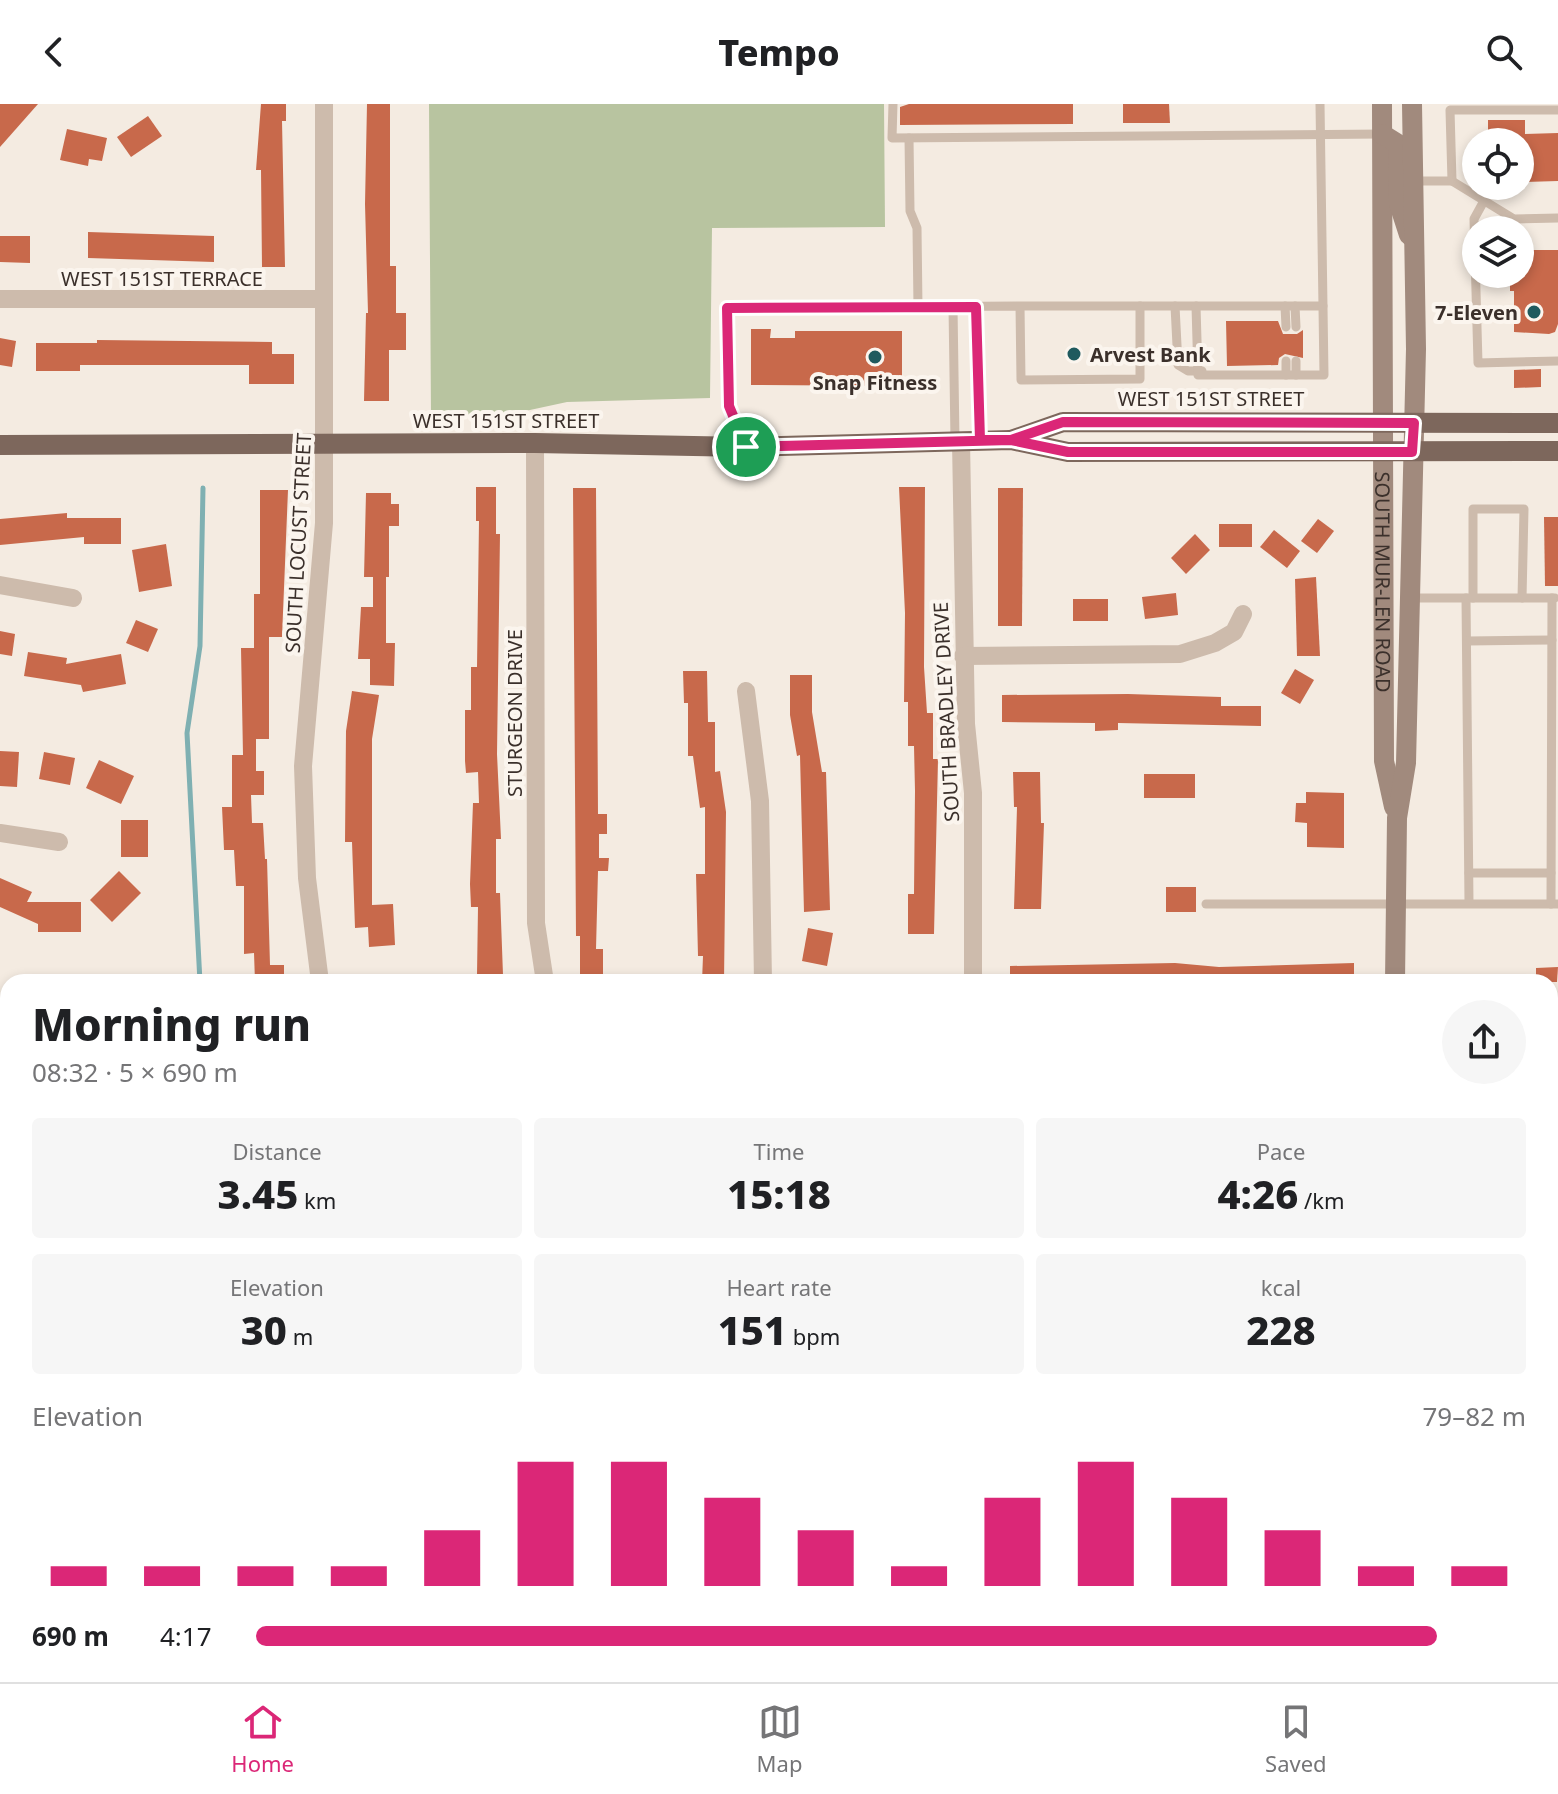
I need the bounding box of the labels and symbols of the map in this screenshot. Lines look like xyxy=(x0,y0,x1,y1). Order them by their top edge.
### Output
street label: WEST 151ST TERRACE xyxy=(61,265,263,292)
place label: 7-Eleven xyxy=(1435,299,1518,326)
marker: 7-Eleven xyxy=(1525,303,1543,321)
place label: Arvest Bank xyxy=(1090,341,1211,368)
marker: Arvest Bank xyxy=(1065,345,1083,363)
marker: Snap Fitness xyxy=(866,348,884,366)
place label: Snap Fitness xyxy=(813,369,937,396)
street label: WEST 151ST STREET xyxy=(1118,385,1304,412)
street label: WEST 151ST STREET xyxy=(413,407,599,434)
pin xyxy=(712,413,780,481)
street label: SOUTH LOCUST STREET xyxy=(279,432,317,654)
street label: SOUTH MUR-LEN ROAD xyxy=(1370,471,1397,693)
street label: SOUTH BRADLEY DRIVE xyxy=(927,601,965,823)
street label: STURGEON DRIVE xyxy=(501,629,528,797)

